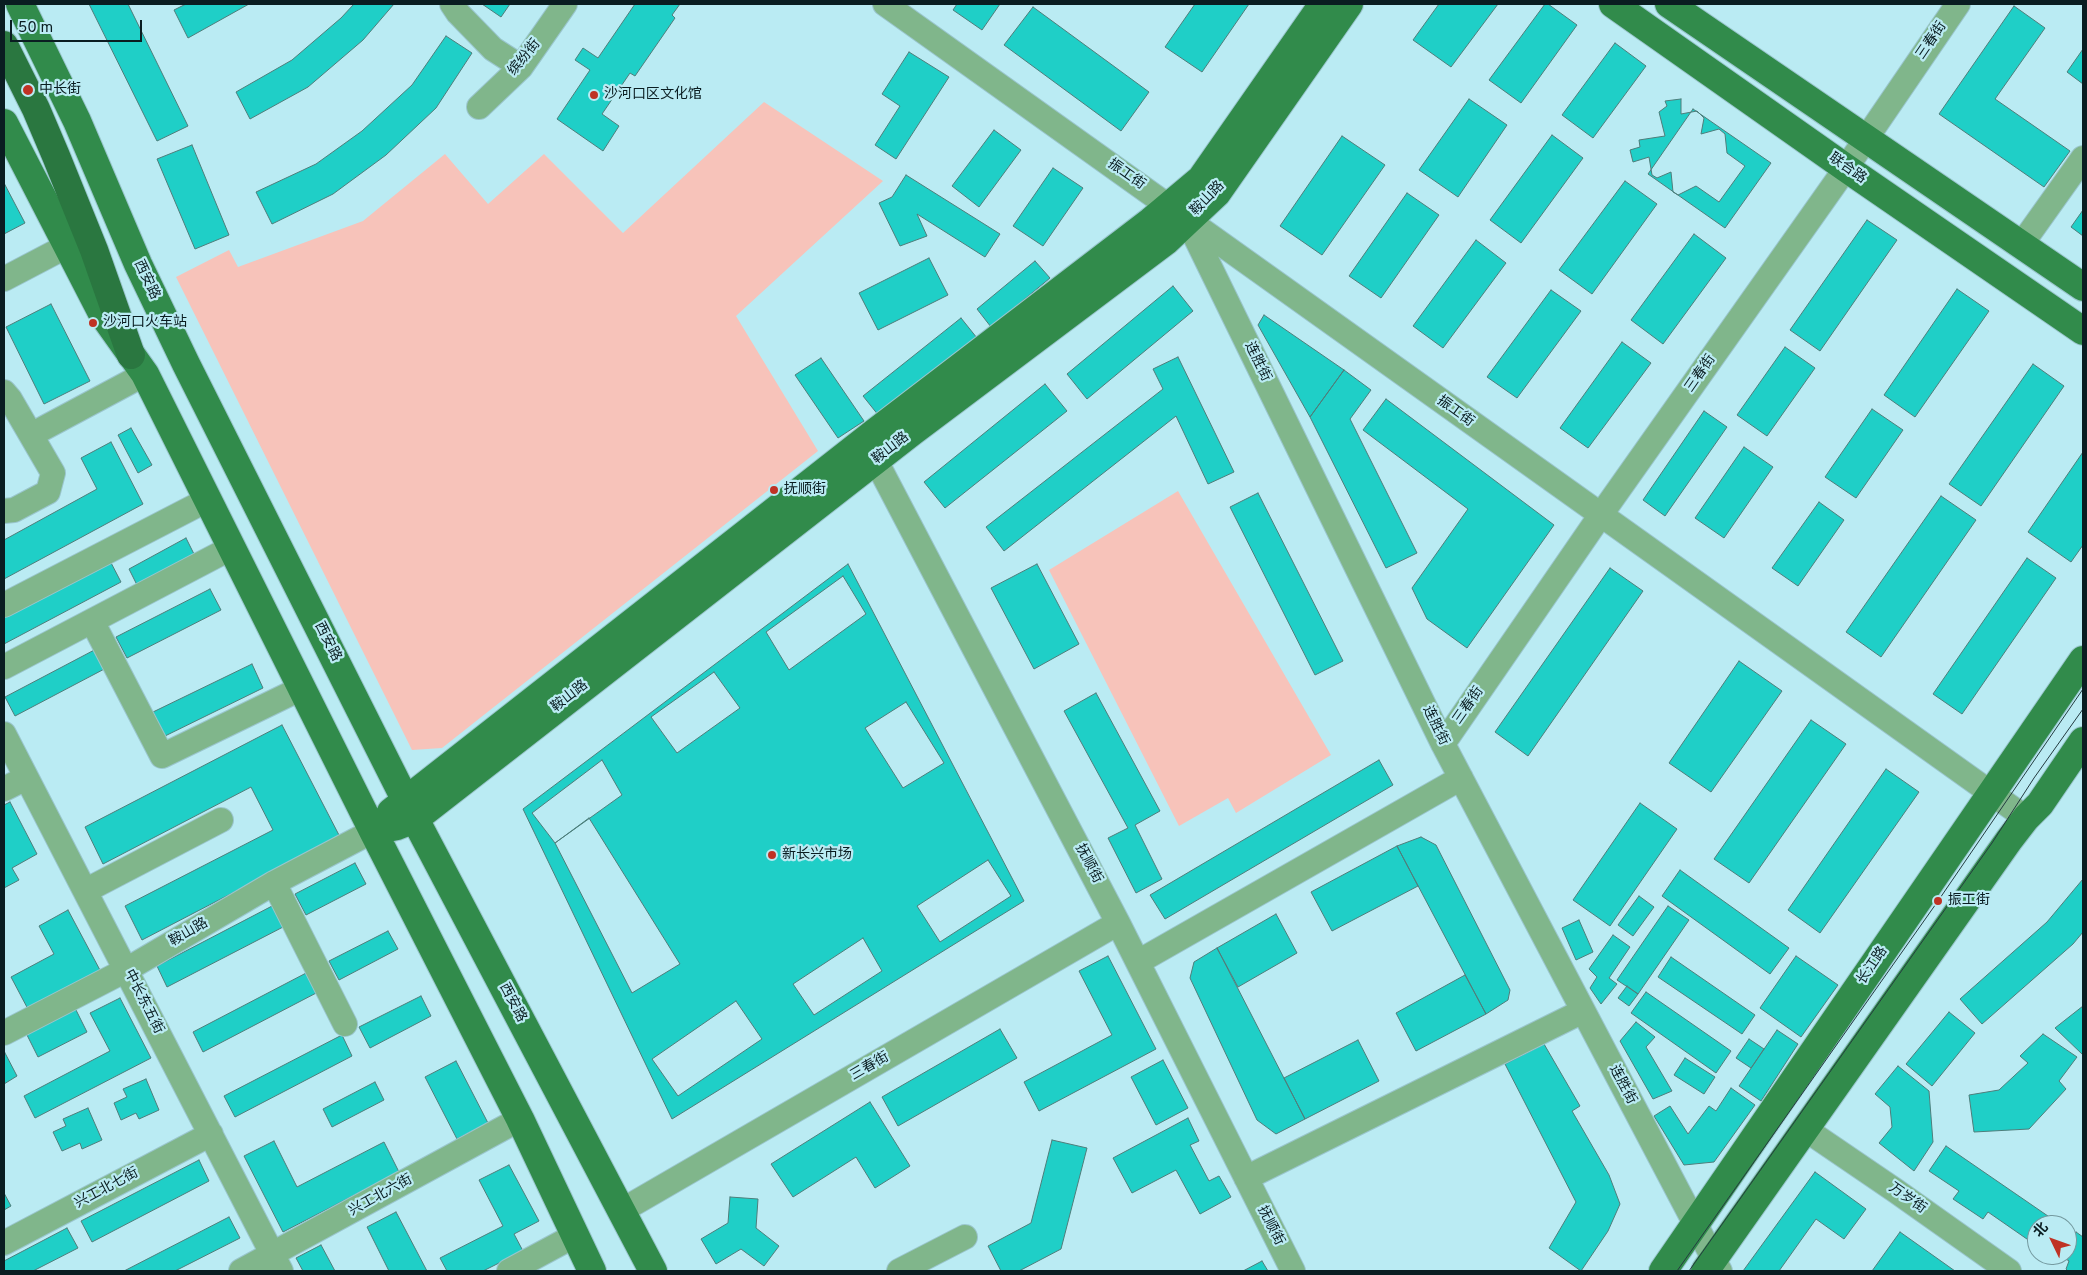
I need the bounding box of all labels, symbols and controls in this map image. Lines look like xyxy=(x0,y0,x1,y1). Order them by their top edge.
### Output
scale bar xyxy=(12,10,145,42)
text: 50 m xyxy=(18,19,53,38)
street label: 三春街 xyxy=(1913,19,1951,63)
street label: 缤纷街 xyxy=(505,36,545,80)
place label: 中长街 xyxy=(39,82,81,98)
marker: 中长街 xyxy=(21,83,35,97)
place label: 沙河口区文化馆 xyxy=(604,87,702,103)
marker: 沙河口区文化馆 xyxy=(588,89,600,101)
street label: 联合路 xyxy=(1825,150,1869,188)
street label: 振工街 xyxy=(1104,156,1148,194)
street label: 鞍山路 xyxy=(1187,178,1229,220)
street label: 西安路 xyxy=(130,257,162,303)
place label: 沙河口火车站 xyxy=(103,315,187,331)
marker: 沙河口火车站 xyxy=(87,317,99,329)
street label: 连胜街 xyxy=(1240,339,1274,385)
street label: 三春街 xyxy=(1682,352,1720,396)
street label: 振工街 xyxy=(1433,393,1477,431)
street label: 鞍山路 xyxy=(869,429,913,469)
place label: 抚顺街 xyxy=(784,482,826,498)
marker: 抚顺街 xyxy=(768,484,780,496)
street label: 西安路 xyxy=(310,619,344,665)
street label: 鞍山路 xyxy=(548,677,592,717)
street label: 三春街 xyxy=(1450,684,1488,728)
street label: 连胜街 xyxy=(1418,703,1452,749)
street label: 抚顺街 xyxy=(1071,842,1105,886)
place label: 新长兴市场 xyxy=(782,847,852,863)
marker: 新长兴市场 xyxy=(766,849,778,861)
place label: 振工街 xyxy=(1948,893,1990,909)
marker: 振工街 xyxy=(1932,895,1944,907)
street label: 鞍山路 xyxy=(167,915,211,951)
street label: 长江路 xyxy=(1854,944,1892,988)
street label: 中长东五街 xyxy=(120,967,166,1037)
street label: 西安路 xyxy=(495,981,529,1025)
street label: 三春街 xyxy=(848,1049,892,1085)
street label: 连胜街 xyxy=(1605,1063,1639,1107)
street label: 兴工北七街 xyxy=(72,1165,142,1213)
street label: 兴工北六街 xyxy=(346,1172,416,1220)
street label: 万岁街 xyxy=(1885,1180,1929,1218)
street label: 抚顺街 xyxy=(1253,1203,1287,1249)
north arrow xyxy=(2027,1215,2077,1265)
text: 北 xyxy=(2030,1219,2052,1241)

